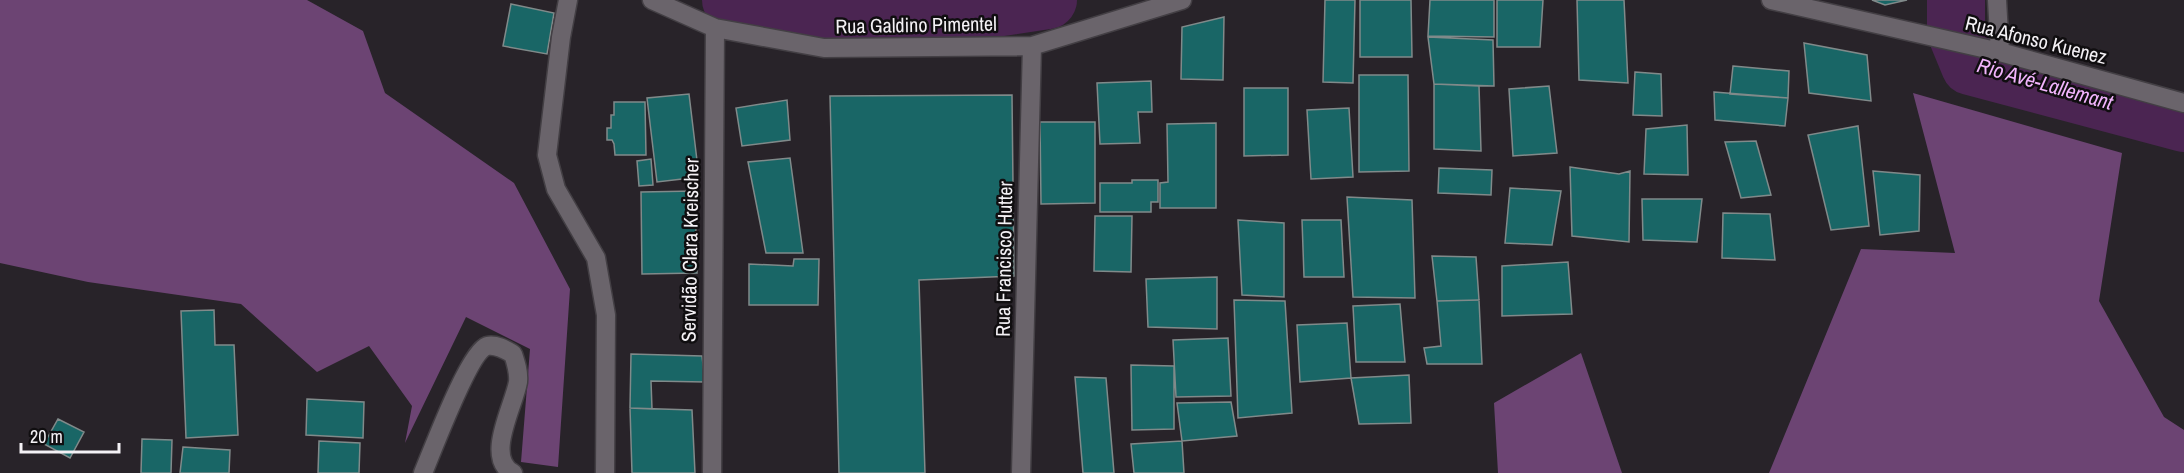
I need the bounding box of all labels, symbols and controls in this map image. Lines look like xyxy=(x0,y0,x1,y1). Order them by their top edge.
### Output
street label: Rua Afonso Kuenez xyxy=(1963,9,2110,70)
street label: Rua Galdino Pimentel xyxy=(835,10,997,39)
water label: Rio Avé‐Lallemant xyxy=(1974,50,2118,117)
street label: Servidão Clara Kreischer xyxy=(674,157,705,342)
street label: Rua Francisco Hutter xyxy=(989,180,1018,337)
scale bar xyxy=(21,416,118,454)
text: 20 m xyxy=(30,424,63,449)

